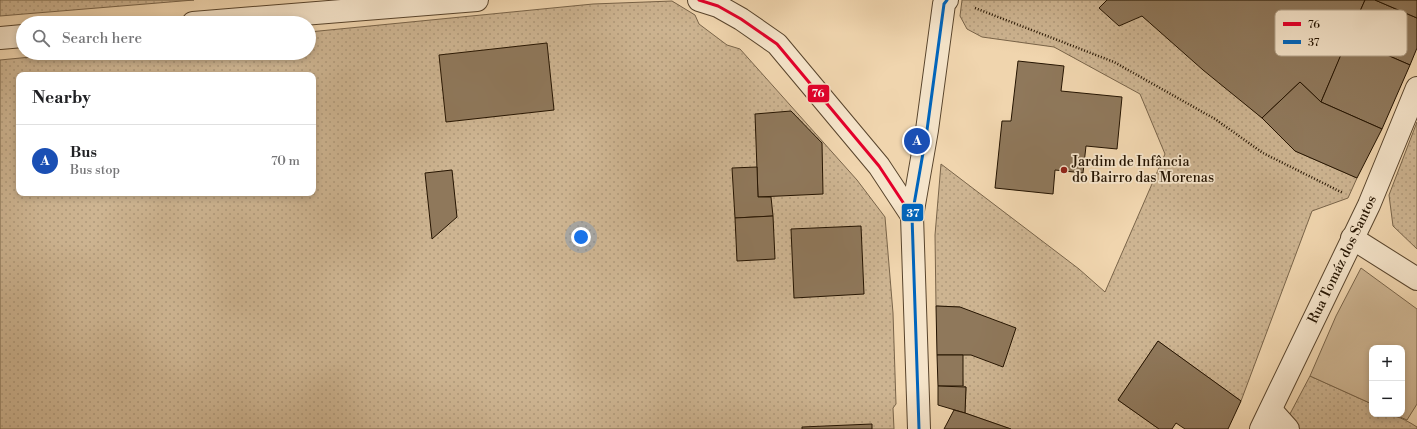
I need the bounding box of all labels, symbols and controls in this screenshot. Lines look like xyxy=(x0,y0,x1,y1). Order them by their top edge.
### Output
legend xyxy=(1275,10,1407,56)
search box xyxy=(16,16,316,60)
text: 76 xyxy=(1308,18,1320,32)
icon: search xyxy=(30,27,52,49)
text: Search here xyxy=(62,29,142,48)
text: 37 xyxy=(1308,36,1320,50)
line badge: 76 xyxy=(807,84,830,103)
text: Nearby xyxy=(32,87,91,109)
text: 76 xyxy=(812,87,825,101)
pin: A xyxy=(904,126,930,156)
text: Bus xyxy=(70,143,97,162)
text: A xyxy=(40,153,50,169)
text: 70 m xyxy=(271,153,300,169)
place label: Jardim de Infância do Bairro das Morenas xyxy=(1071,153,1214,187)
text: Bus stop xyxy=(70,162,120,178)
marker: Jardim de Infância do Bairro das Morenas xyxy=(1059,165,1069,175)
street label: Rua Tomáz dos Santos xyxy=(1304,193,1381,327)
line badge: 37 xyxy=(901,203,924,222)
text: 37 xyxy=(907,207,920,221)
your location xyxy=(571,227,591,247)
map controls xyxy=(1369,345,1405,417)
button: + xyxy=(1369,345,1405,381)
button: − xyxy=(1369,381,1405,417)

